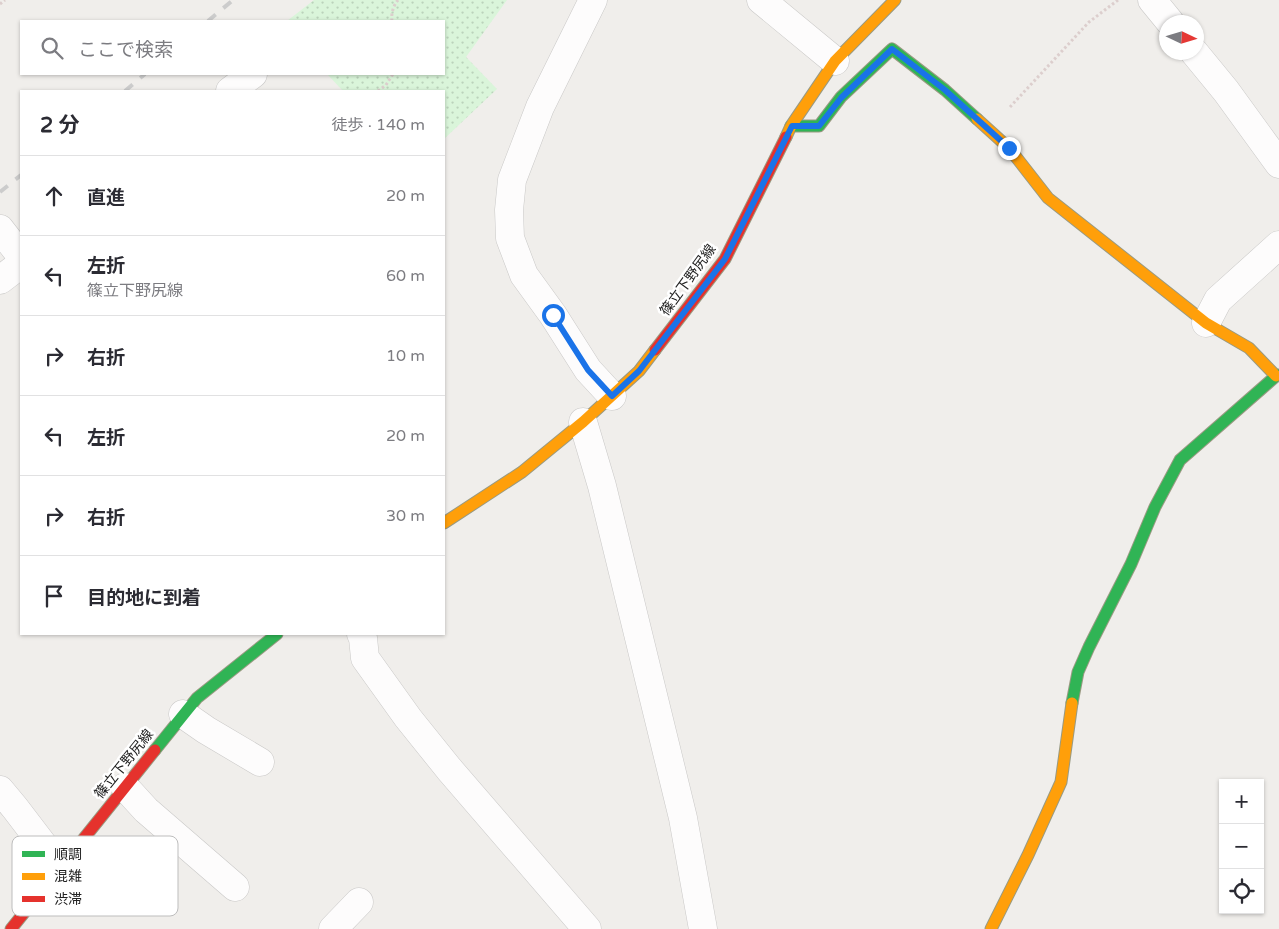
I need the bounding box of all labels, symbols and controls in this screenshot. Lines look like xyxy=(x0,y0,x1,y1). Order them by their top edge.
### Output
north arrow xyxy=(1159,15,1204,60)
search box xyxy=(20,20,445,75)
icon: search xyxy=(38,34,66,62)
text: ここで検索 xyxy=(78,39,173,61)
text: 2 分 xyxy=(40,113,80,138)
text: 徒歩 · 140 m xyxy=(332,115,425,135)
route end xyxy=(998,137,1021,160)
icon: ahead xyxy=(40,182,68,210)
text: 20 m xyxy=(386,186,425,206)
text: 直進 xyxy=(87,187,125,209)
street label: 篠立下野尻線 xyxy=(656,241,720,319)
text: 左折 xyxy=(87,255,125,277)
icon: left xyxy=(40,262,68,290)
text: 60 m xyxy=(386,266,425,286)
text: 篠立下野尻線 xyxy=(87,281,183,301)
route start xyxy=(542,304,565,327)
icon: right xyxy=(40,342,68,370)
text: 10 m xyxy=(386,346,425,366)
text: 右折 xyxy=(87,347,125,369)
icon: left xyxy=(40,422,68,450)
text: 20 m xyxy=(386,426,425,446)
text: 左折 xyxy=(87,427,125,449)
icon: right xyxy=(40,502,68,530)
text: 30 m xyxy=(386,506,425,526)
text: 右折 xyxy=(87,507,125,529)
icon: arrive xyxy=(40,582,68,610)
text: 目的地に到着 xyxy=(87,587,201,609)
street label: 篠立下野尻線 xyxy=(91,726,157,802)
map controls xyxy=(1219,779,1264,914)
button: + xyxy=(1219,779,1264,824)
button: − xyxy=(1219,824,1264,869)
legend xyxy=(12,836,178,916)
text: 順調 xyxy=(54,846,82,863)
text: 混雑 xyxy=(54,868,82,885)
button: locate xyxy=(1219,869,1264,914)
text: 渋滞 xyxy=(54,891,82,908)

